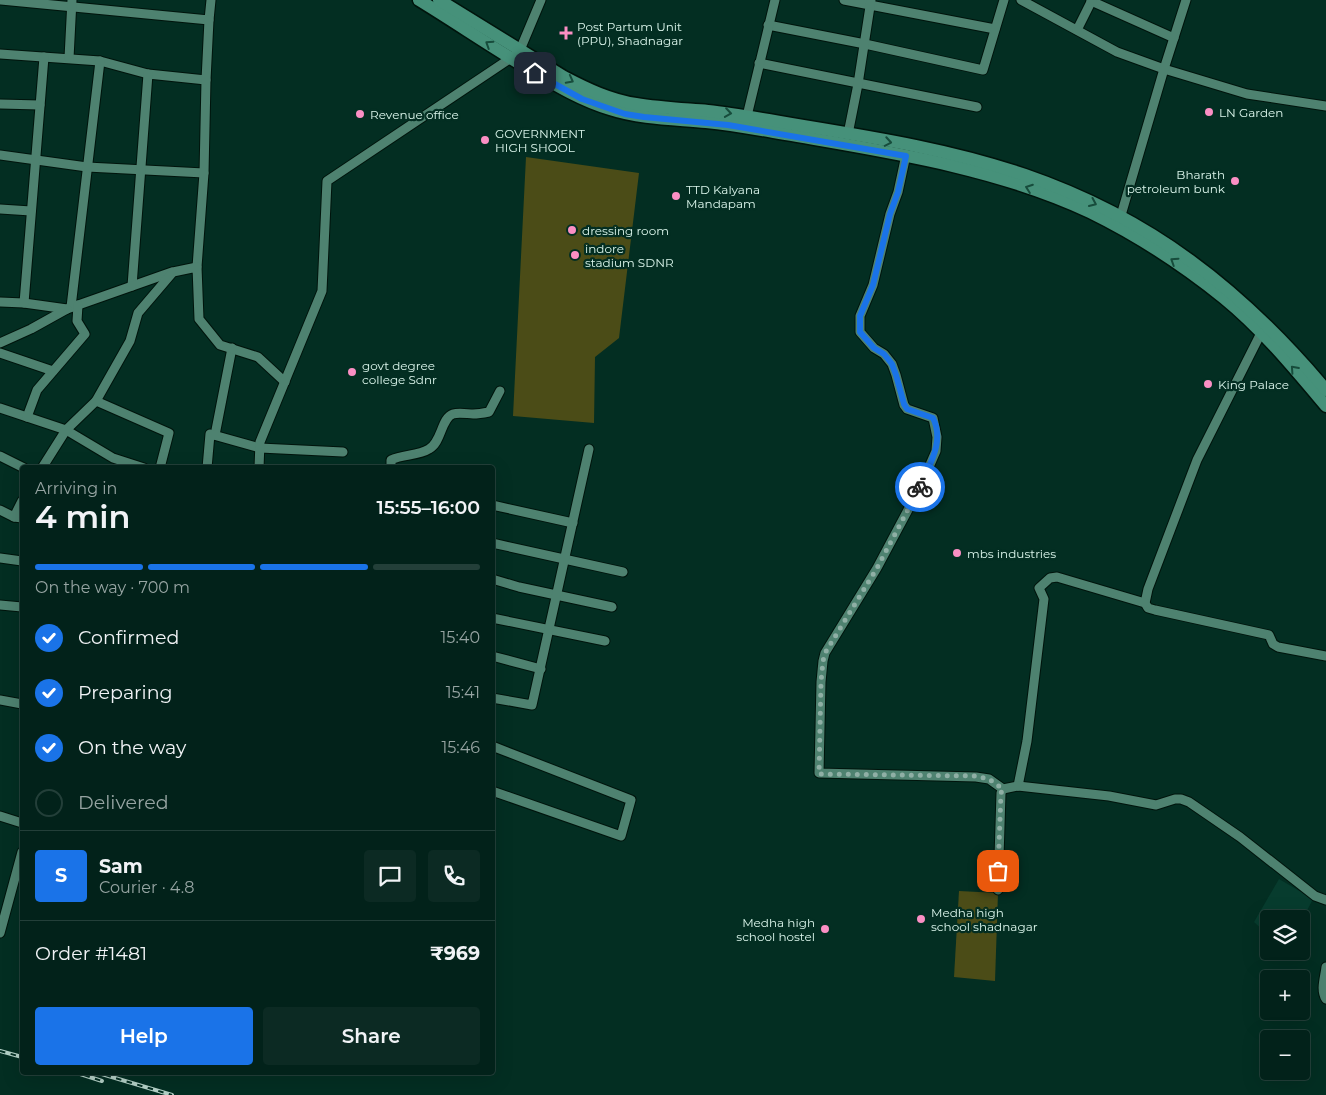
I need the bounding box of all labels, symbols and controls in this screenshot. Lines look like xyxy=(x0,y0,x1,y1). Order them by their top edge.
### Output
place label: Post Partum Unit (PPU), Shadnagar xyxy=(577,19,683,48)
marker: Post Partum Unit (PPU), Shadnagar xyxy=(559,26,573,40)
one-way arrow xyxy=(485,41,494,51)
pin xyxy=(514,52,556,94)
icon: home xyxy=(521,59,549,87)
one-way arrow xyxy=(565,74,574,84)
place label: LN Garden xyxy=(1219,105,1283,120)
marker: LN Garden xyxy=(1203,106,1215,118)
place label: Revenue office xyxy=(370,107,459,122)
marker: Revenue office xyxy=(354,108,366,120)
one-way arrow xyxy=(723,108,732,118)
place label: GOVERNMENT HIGH SHOOL xyxy=(495,126,585,155)
marker: GOVERNMENT HIGH SHOOL xyxy=(479,134,491,146)
one-way arrow xyxy=(883,136,892,146)
place label: Bharath petroleum bunk xyxy=(1127,167,1226,196)
marker: Bharath petroleum bunk xyxy=(1229,175,1241,187)
place label: TTD Kalyana Mandapam xyxy=(686,182,760,211)
one-way arrow xyxy=(1025,184,1033,194)
marker: TTD Kalyana Mandapam xyxy=(670,190,682,202)
one-way arrow xyxy=(1088,196,1097,207)
place label: dressing room xyxy=(582,223,669,238)
marker: dressing room xyxy=(566,224,578,236)
place label: indore stadium SDNR xyxy=(585,241,674,270)
marker: indore stadium SDNR xyxy=(569,249,581,261)
one-way arrow xyxy=(1170,258,1179,267)
place label: govt degree college Sdnr xyxy=(362,358,437,387)
one-way arrow xyxy=(1291,365,1300,374)
marker: govt degree college Sdnr xyxy=(346,366,358,378)
place label: King Palace xyxy=(1218,377,1289,392)
marker: King Palace xyxy=(1202,378,1214,390)
courier xyxy=(895,462,945,512)
icon: bike xyxy=(906,473,934,501)
text: Arriving in xyxy=(35,479,117,498)
text: 15:55–16:00 xyxy=(376,496,480,519)
text: 4 min xyxy=(35,497,130,536)
place label: mbs industries xyxy=(967,546,1056,561)
marker: mbs industries xyxy=(951,547,963,559)
text: On the way · 700 m xyxy=(35,578,190,597)
icon: check xyxy=(35,624,63,652)
text: Confirmed xyxy=(78,626,179,649)
text: 15:40 xyxy=(441,628,480,647)
icon: check xyxy=(35,679,63,707)
text: Preparing xyxy=(78,681,173,704)
text: 15:41 xyxy=(446,683,480,702)
icon: check xyxy=(35,734,63,762)
text: On the way xyxy=(78,736,186,759)
text: 15:46 xyxy=(441,738,480,757)
text: Delivered xyxy=(78,791,169,814)
button: chat xyxy=(364,850,416,902)
button: phone xyxy=(428,850,480,902)
pin xyxy=(977,850,1019,892)
text: Sam xyxy=(99,855,143,878)
icon: bag xyxy=(984,857,1012,885)
text: S xyxy=(55,864,67,887)
text: Courier · 4.8 xyxy=(99,878,195,897)
place label: Medha high school shadnagar xyxy=(931,905,1038,934)
map controls xyxy=(1260,910,1310,1080)
button: layers xyxy=(1260,910,1310,960)
marker: Medha high school shadnagar xyxy=(915,913,927,925)
place label: Medha high school hostel xyxy=(736,915,815,944)
marker: Medha high school hostel xyxy=(819,923,831,935)
text: Order #1481 xyxy=(35,942,147,965)
text: ₹969 xyxy=(430,942,480,965)
button: + xyxy=(1260,970,1310,1020)
button: Help xyxy=(35,1007,253,1065)
button: Share xyxy=(263,1007,480,1065)
button: − xyxy=(1260,1030,1310,1080)

